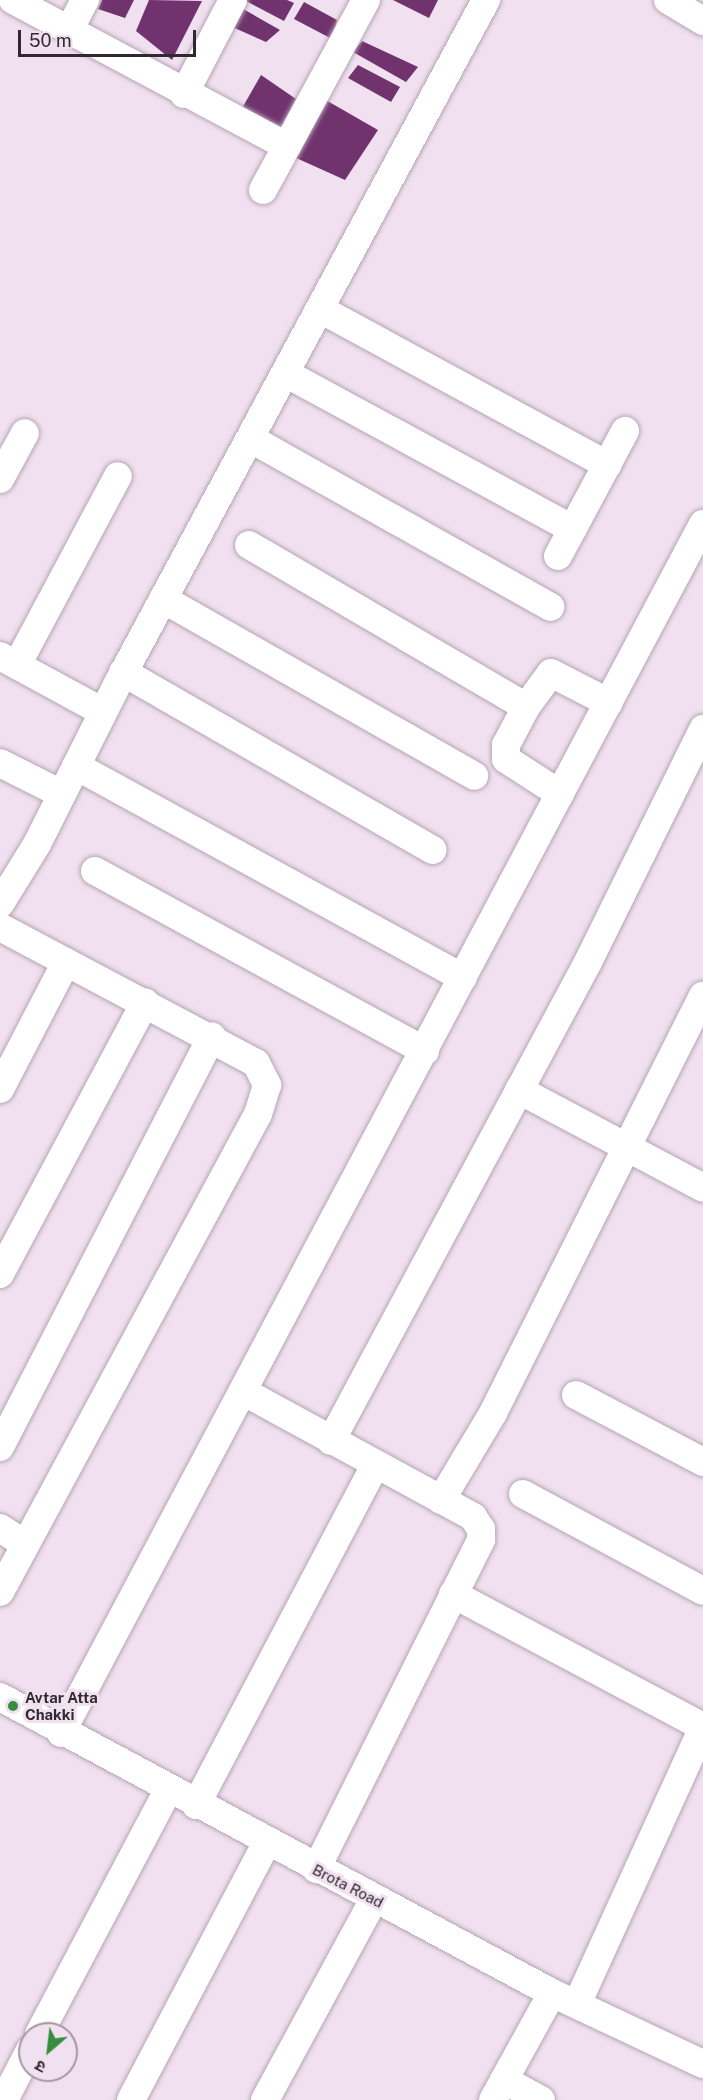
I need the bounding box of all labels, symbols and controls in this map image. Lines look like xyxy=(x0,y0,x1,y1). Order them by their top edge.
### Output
scale bar xyxy=(21,18,200,56)
text: 50 m xyxy=(29,30,72,51)
place label: Avtar Atta Chakki xyxy=(25,1688,98,1723)
marker: Avtar Atta Chakki xyxy=(6,1699,20,1713)
street label: Brota Road xyxy=(310,1860,386,1912)
north arrow xyxy=(18,2022,78,2082)
text: उ xyxy=(32,2056,49,2077)

